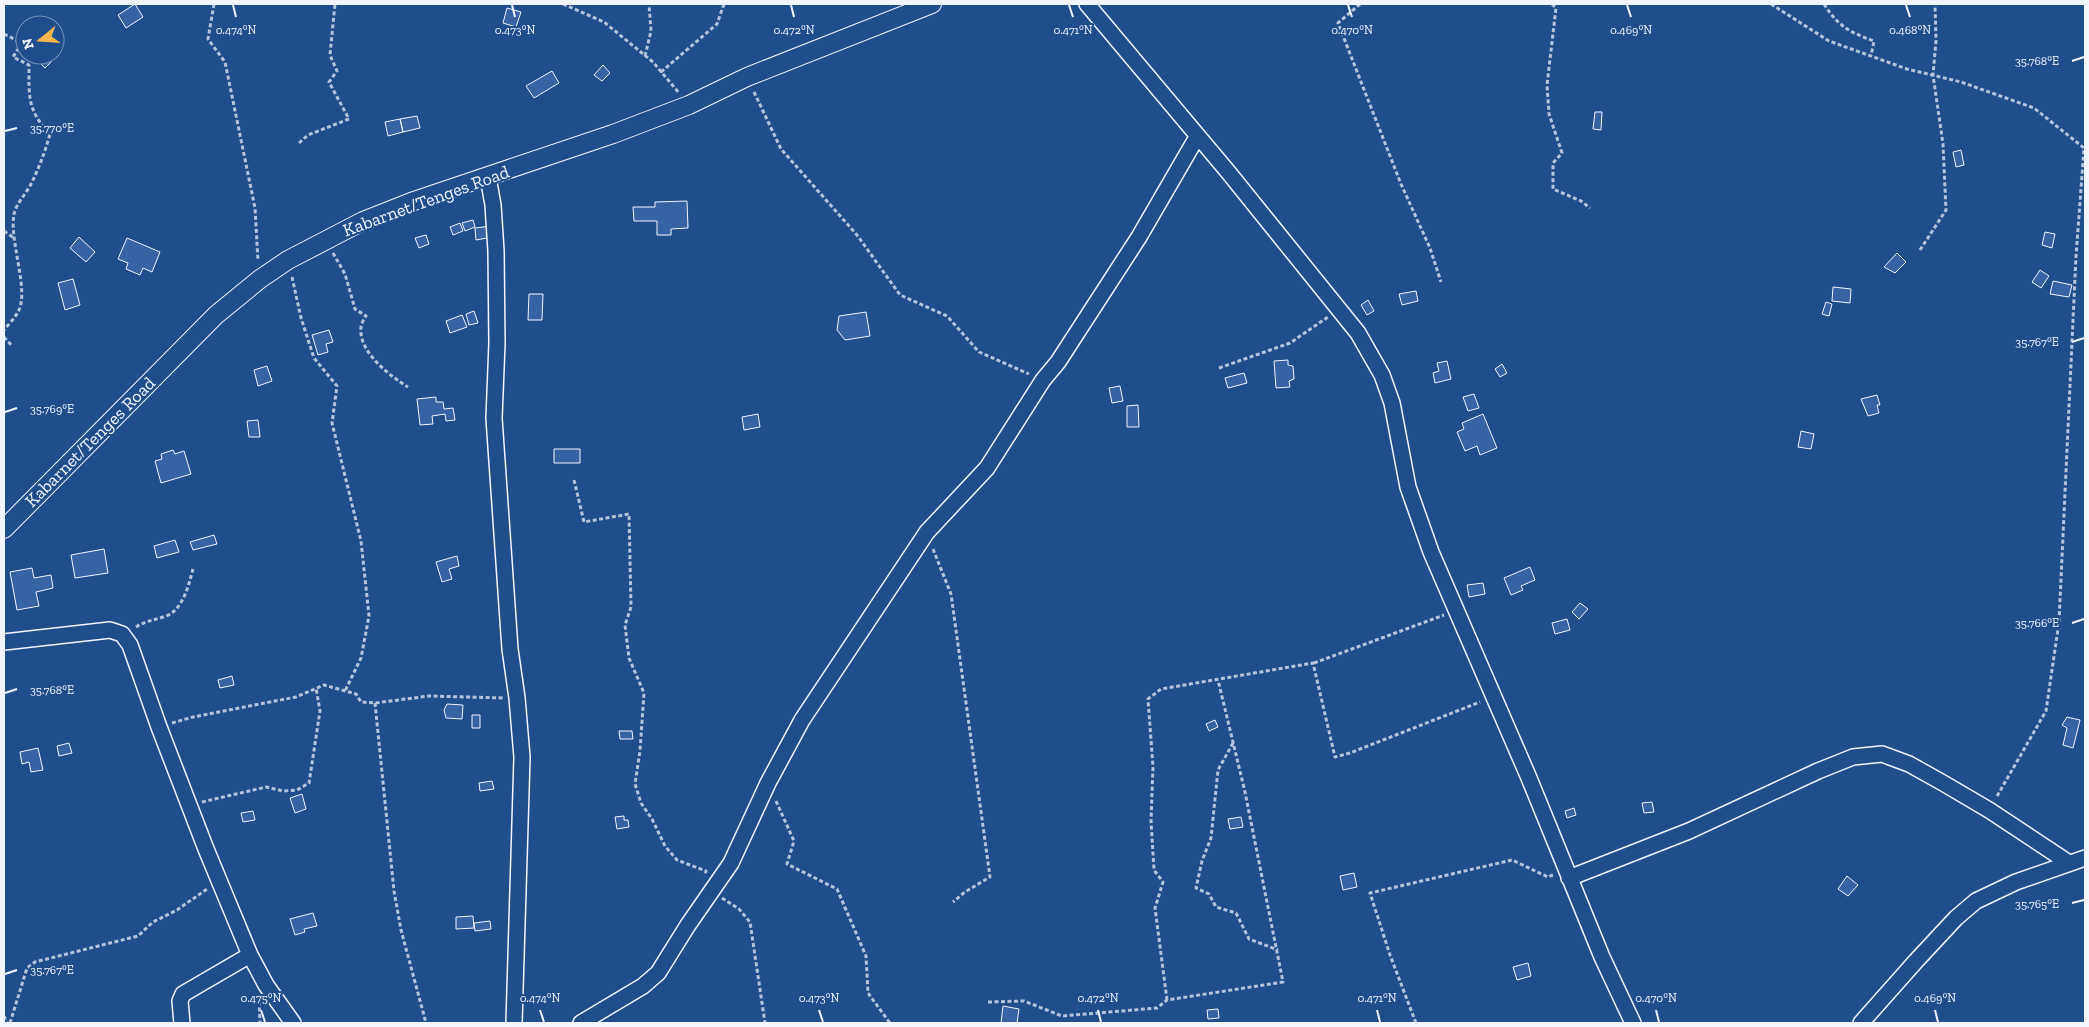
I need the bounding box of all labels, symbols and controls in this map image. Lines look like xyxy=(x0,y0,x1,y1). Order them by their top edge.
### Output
north arrow xyxy=(15,15,65,65)
text: 0.474°N xyxy=(216,23,257,37)
text: 0.473°N xyxy=(495,23,535,37)
text: 0.472°N xyxy=(774,23,815,37)
text: 0.471°N xyxy=(1053,23,1093,37)
text: 0.470°N xyxy=(1331,23,1373,37)
text: 0.469°N xyxy=(1610,23,1652,37)
text: 0.468°N xyxy=(1889,23,1931,37)
text: N xyxy=(18,36,38,51)
text: 35.768°E xyxy=(2015,54,2059,68)
text: 35.770°E xyxy=(30,121,74,135)
street label: Kabarnet/Tenges Road xyxy=(340,161,512,241)
text: 35.767°E xyxy=(2015,335,2059,349)
street label: Kabarnet/Tenges Road xyxy=(20,372,160,512)
text: 35.769°E xyxy=(30,402,74,416)
text: 35.766°E xyxy=(2015,616,2059,630)
text: 35.768°E xyxy=(30,683,74,697)
text: 35.765°E xyxy=(2015,897,2059,911)
text: 35.767°E xyxy=(30,963,74,977)
text: 0.475°N xyxy=(241,991,282,1005)
text: 0.474°N xyxy=(520,991,561,1005)
text: 0.473°N xyxy=(799,991,839,1005)
text: 0.472°N xyxy=(1078,991,1119,1005)
text: 0.471°N xyxy=(1357,991,1397,1005)
text: 0.470°N xyxy=(1635,991,1677,1005)
text: 0.469°N xyxy=(1914,991,1956,1005)

